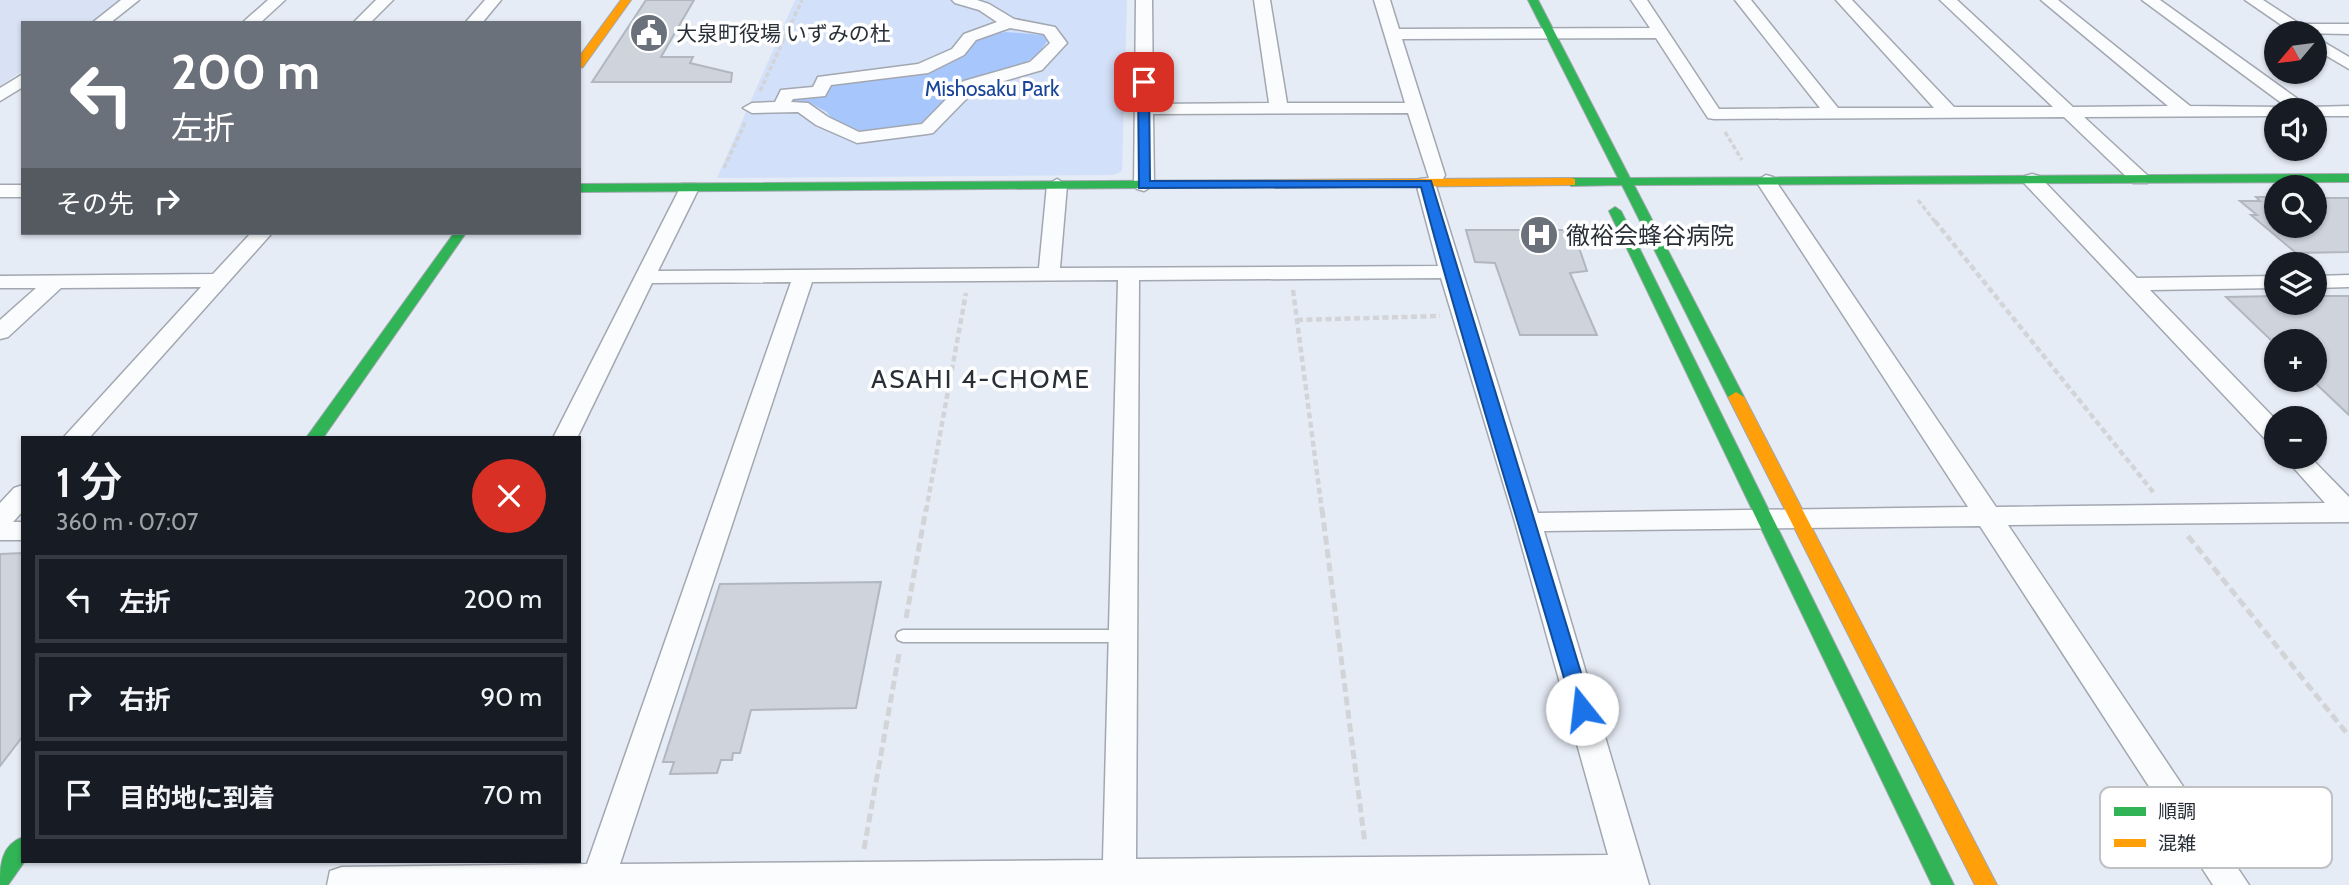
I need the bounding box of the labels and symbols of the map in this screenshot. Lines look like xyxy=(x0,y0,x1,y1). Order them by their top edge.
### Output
public building icon: 大泉町役場 いずみの杜 xyxy=(628,12,670,54)
place label: 大泉町役場 いずみの杜 xyxy=(676,21,891,46)
north arrow xyxy=(2264,21,2328,84)
pin xyxy=(1114,52,1174,112)
park label: Mishosaku Park xyxy=(925,76,1060,101)
hospital icon: 徹裕会蜂谷病院 xyxy=(1518,214,1560,256)
place label: 徹裕会蜂谷病院 xyxy=(1566,221,1734,250)
district label: ASAHI 4-CHOME xyxy=(871,363,1091,395)
position arrow xyxy=(1545,672,1619,746)
legend xyxy=(2100,787,2332,868)
text: 順調 xyxy=(2158,800,2196,823)
text: 混雑 xyxy=(2158,832,2196,855)

